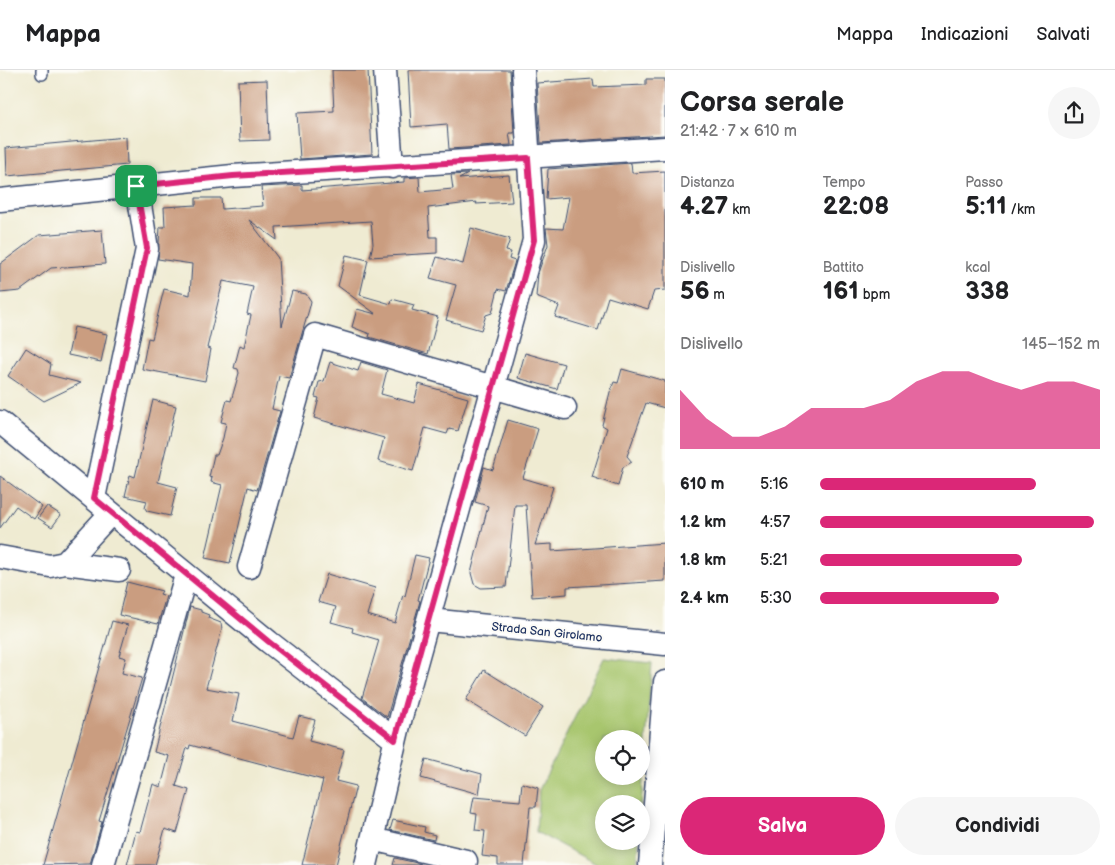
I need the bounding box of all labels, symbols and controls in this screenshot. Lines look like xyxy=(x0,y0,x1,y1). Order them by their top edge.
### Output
text: Mappa xyxy=(25,20,101,49)
text: Mappa xyxy=(836,24,893,45)
text: Indicazioni xyxy=(921,24,1009,45)
text: Salvati xyxy=(1037,24,1090,45)
text: Corsa serale xyxy=(680,86,844,119)
button: share xyxy=(1048,87,1100,139)
text: 21:42 · 7 × 610 m xyxy=(680,122,797,141)
pin xyxy=(115,165,157,207)
icon: arrive xyxy=(122,172,150,200)
text: Distanza xyxy=(680,174,735,191)
text: Tempo xyxy=(823,174,866,191)
text: Passo xyxy=(965,174,1003,191)
text: 4.27 xyxy=(680,191,728,222)
text: 22:08 xyxy=(823,191,889,222)
text: 5:11 xyxy=(965,191,1007,222)
text: km xyxy=(728,201,751,218)
text: /km xyxy=(1007,201,1035,218)
text: Dislivello xyxy=(680,259,735,276)
text: Battito xyxy=(823,259,864,276)
text: kcal xyxy=(965,259,990,276)
text: 56 xyxy=(680,276,710,307)
text: 161 xyxy=(823,276,859,307)
text: 338 xyxy=(965,276,1010,307)
text: m xyxy=(710,286,725,303)
text: bpm xyxy=(859,286,890,303)
text: Dislivello xyxy=(680,335,743,354)
text: 145–152 m xyxy=(1022,335,1100,354)
text: 610 m xyxy=(680,475,724,494)
text: 5:16 xyxy=(760,475,788,494)
text: 1.2 km xyxy=(680,513,726,532)
text: 4:57 xyxy=(760,513,790,532)
text: 1.8 km xyxy=(680,551,726,570)
text: 5:21 xyxy=(760,551,788,570)
text: 2.4 km xyxy=(680,589,729,608)
text: 5:30 xyxy=(760,589,792,608)
street label: Strada San Girolamo xyxy=(491,619,603,646)
map controls xyxy=(595,730,650,850)
button: locate xyxy=(595,730,650,785)
button: layers xyxy=(595,795,650,850)
button: Salva xyxy=(680,797,885,855)
button: Condividi xyxy=(895,797,1100,855)

